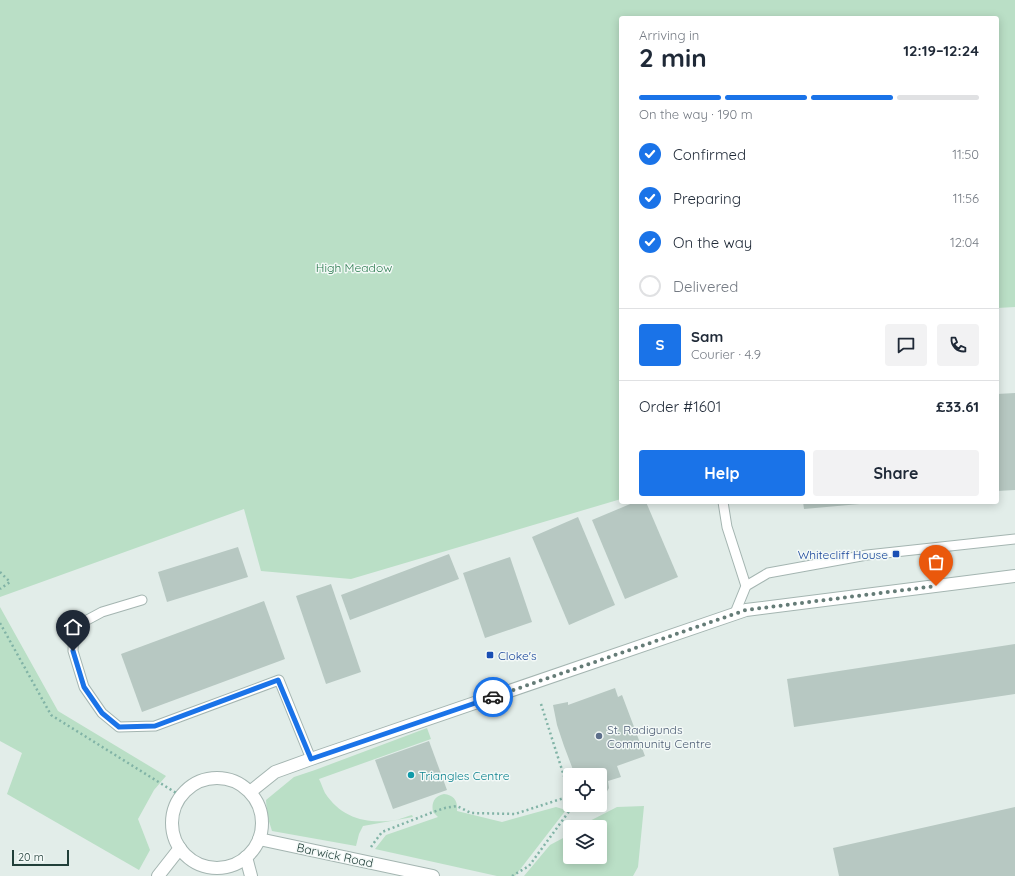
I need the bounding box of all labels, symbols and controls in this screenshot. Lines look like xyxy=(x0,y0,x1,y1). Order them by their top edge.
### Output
text: Arriving in xyxy=(639,27,699,43)
text: 2 min xyxy=(639,41,707,74)
text: 12:19–12:24 xyxy=(903,41,979,60)
text: On the way · 190 m xyxy=(639,106,753,122)
icon: check xyxy=(639,143,661,165)
text: Confirmed xyxy=(673,145,746,164)
text: 11:50 xyxy=(952,146,979,162)
icon: check xyxy=(639,187,661,209)
text: Preparing xyxy=(673,189,741,208)
text: 11:56 xyxy=(953,190,979,206)
icon: check xyxy=(639,231,661,253)
text: On the way xyxy=(673,233,752,252)
text: 12:04 xyxy=(950,234,979,250)
park label: High Meadow xyxy=(316,260,392,275)
text: Delivered xyxy=(673,277,738,296)
button: chat xyxy=(885,324,927,366)
button: phone xyxy=(937,324,979,366)
text: Sam xyxy=(691,327,723,346)
text: S xyxy=(656,335,664,354)
text: Courier · 4.9 xyxy=(691,346,761,362)
text: Order #1601 xyxy=(639,397,721,416)
text: £33.61 xyxy=(936,397,979,416)
button: Help xyxy=(639,450,805,496)
button: Share xyxy=(813,450,979,496)
pin xyxy=(919,545,953,586)
place label: Whitecliff House xyxy=(798,547,888,562)
marker: Whitecliff House xyxy=(891,549,901,559)
icon: bag xyxy=(925,551,947,573)
pin xyxy=(56,610,90,651)
icon: home xyxy=(62,616,84,638)
place label: Cloke's xyxy=(498,648,537,663)
marker: Cloke's xyxy=(485,650,495,660)
courier xyxy=(473,677,513,717)
icon: car xyxy=(482,686,504,708)
place label: St. Radigunds Community Centre xyxy=(607,722,711,751)
marker: St. Radigunds Community Centre xyxy=(594,731,604,741)
place label: Triangles Centre xyxy=(419,768,510,783)
map controls xyxy=(563,768,607,864)
button: locate xyxy=(563,768,607,812)
marker: Triangles Centre xyxy=(406,770,416,780)
button: layers xyxy=(563,820,607,864)
street label: Barwick Road xyxy=(295,840,375,870)
scale bar xyxy=(12,848,69,867)
text: 20 m xyxy=(18,850,44,864)

